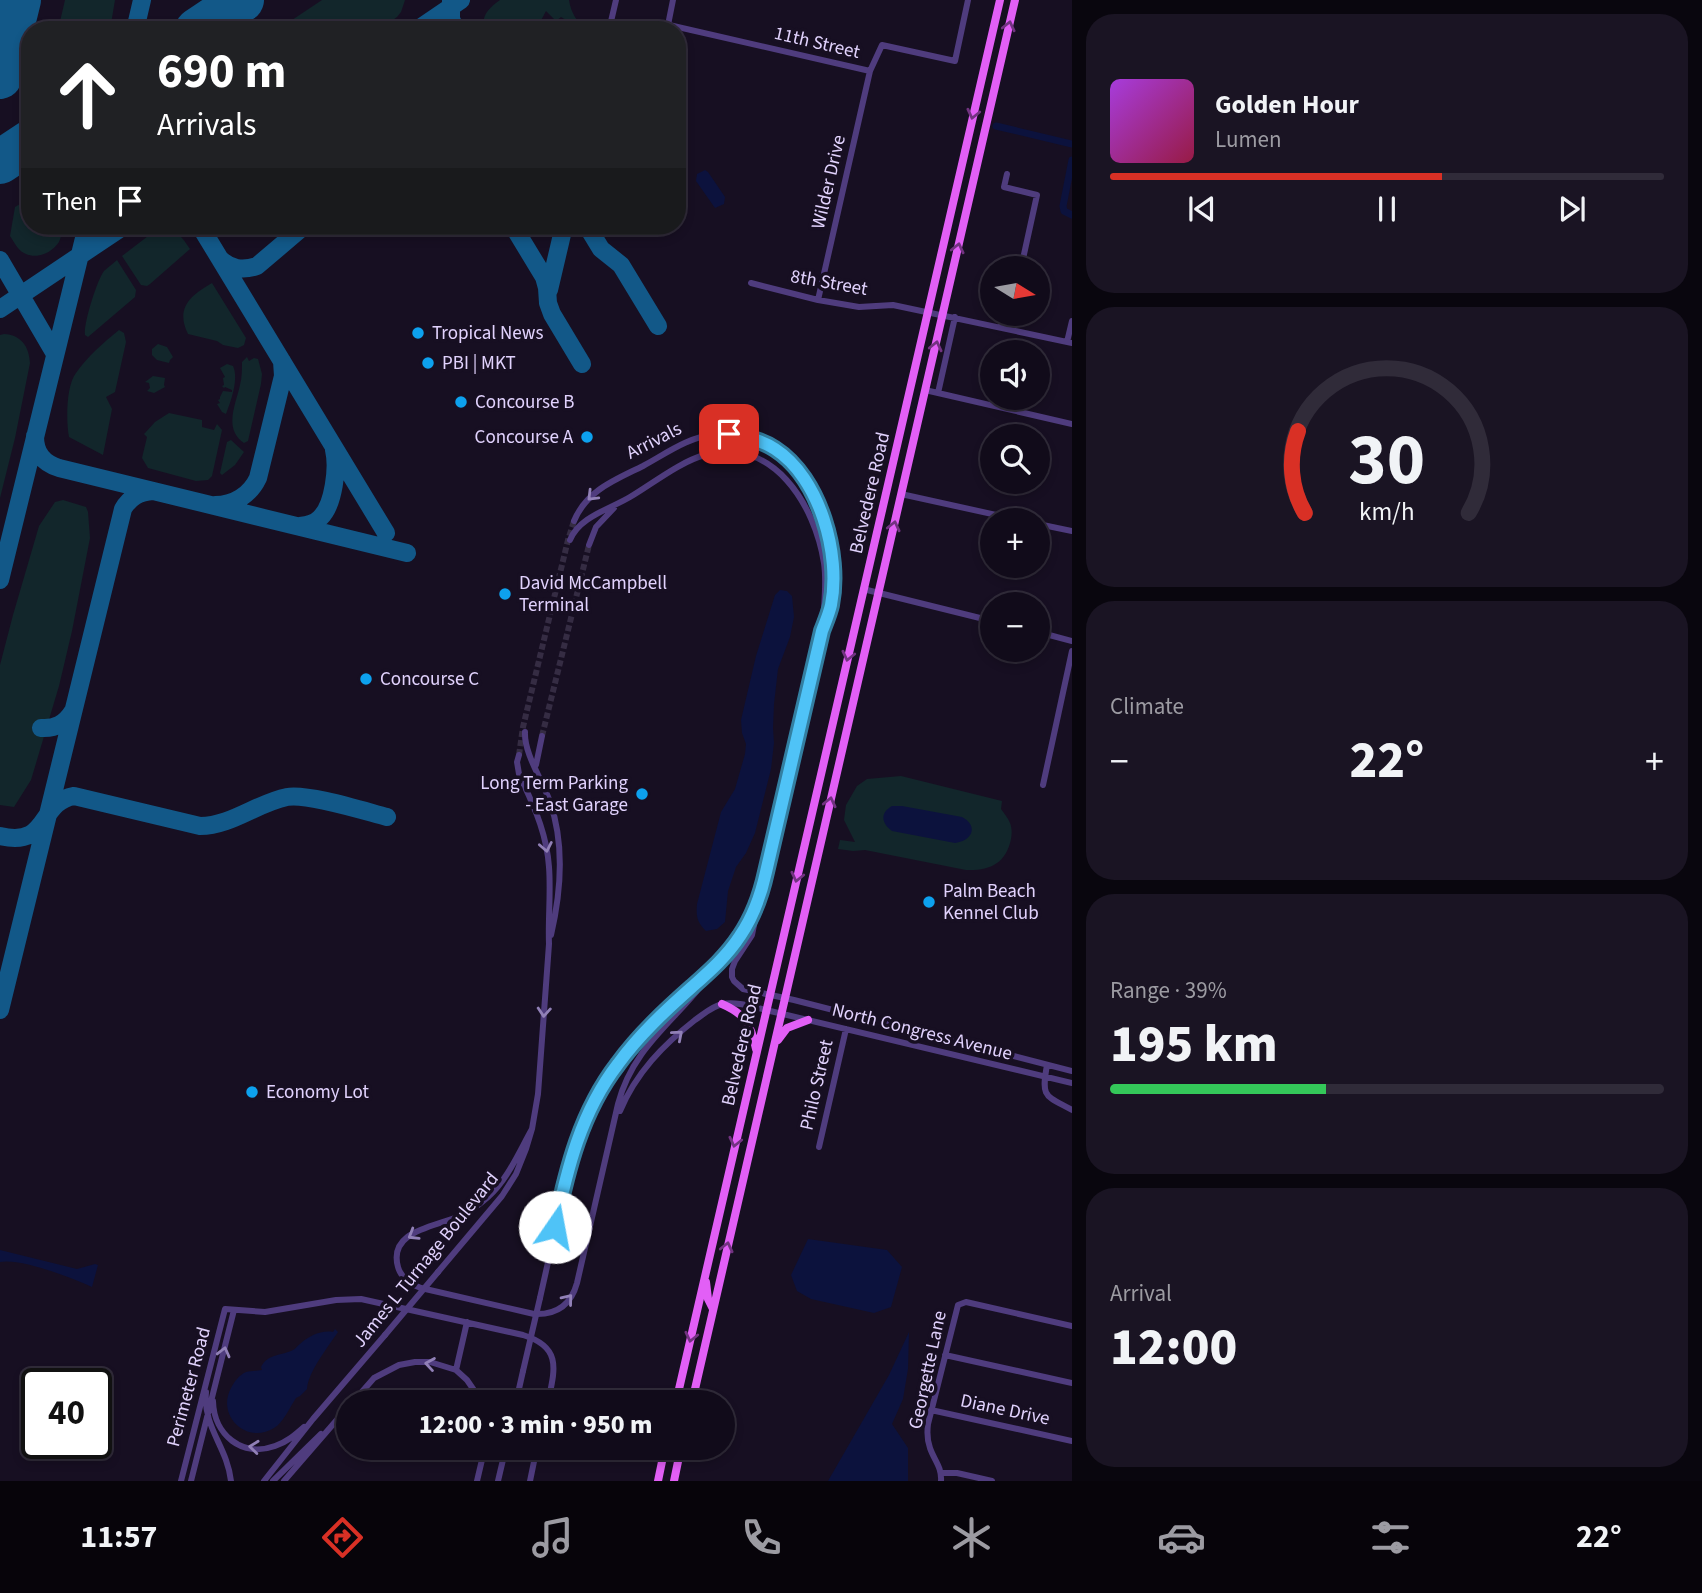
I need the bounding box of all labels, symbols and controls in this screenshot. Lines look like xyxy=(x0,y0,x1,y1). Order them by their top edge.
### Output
street label: 11th Street xyxy=(772,20,863,66)
one-way arrow xyxy=(1001,20,1016,32)
text: 690 m xyxy=(157,37,286,107)
icon: ahead xyxy=(42,49,133,140)
text: Golden Hour xyxy=(1215,86,1359,123)
text: Arrivals xyxy=(157,102,256,148)
one-way arrow xyxy=(967,108,982,120)
text: Lumen xyxy=(1215,123,1282,156)
street label: Wilder Drive xyxy=(805,132,853,232)
icon: arrive xyxy=(111,182,149,220)
text: Then xyxy=(42,183,97,220)
icon: previous xyxy=(1183,190,1221,228)
icon: pause xyxy=(1368,190,1406,228)
icon: next xyxy=(1553,190,1591,228)
one-way arrow xyxy=(950,242,965,254)
north arrow xyxy=(980,256,1050,326)
map controls xyxy=(980,256,1050,662)
street label: 8th Street xyxy=(788,263,870,303)
place label: Tropical News xyxy=(432,320,543,347)
marker: Tropical News xyxy=(410,325,426,341)
one-way arrow xyxy=(927,340,942,352)
button: sound xyxy=(980,340,1050,410)
place label: PBI | MKT xyxy=(442,350,516,377)
marker: PBI | MKT xyxy=(420,355,436,371)
place label: Concourse B xyxy=(475,389,574,416)
marker: Concourse B xyxy=(453,394,469,410)
pin xyxy=(699,404,759,464)
text: 30 xyxy=(1349,409,1425,513)
icon: arrive xyxy=(710,415,748,453)
street label: Arrivals xyxy=(622,416,686,466)
place label: Concourse A xyxy=(475,424,574,451)
button: search xyxy=(980,424,1050,494)
marker: Concourse A xyxy=(579,429,595,445)
street label: Belvedere Road xyxy=(843,430,897,556)
one-way arrow xyxy=(587,488,600,501)
text: km/h xyxy=(1359,494,1415,530)
button: + xyxy=(980,508,1050,578)
one-way arrow xyxy=(886,520,900,532)
place label: David McCampbell Terminal xyxy=(519,570,667,619)
marker: David McCampbell Terminal xyxy=(497,586,513,602)
button: − xyxy=(980,592,1050,662)
one-way arrow xyxy=(842,650,856,662)
place label: Concourse C xyxy=(380,666,479,693)
marker: Concourse C xyxy=(358,671,374,687)
text: Climate xyxy=(1110,690,1184,723)
text: 22° xyxy=(1350,724,1424,798)
text: − xyxy=(1110,735,1129,789)
text: + xyxy=(1645,735,1664,789)
place label: Long Term Parking - East Garage xyxy=(480,770,628,819)
marker: Long Term Parking - East Garage xyxy=(634,786,650,802)
one-way arrow xyxy=(822,796,836,808)
one-way arrow xyxy=(538,841,553,853)
one-way arrow xyxy=(790,871,805,883)
place label: Palm Beach Kennel Club xyxy=(943,878,1039,927)
marker: Palm Beach Kennel Club xyxy=(921,894,937,910)
text: Range · 39% xyxy=(1110,974,1227,1007)
street label: Belvedere Road xyxy=(715,982,769,1108)
street label: North Congress Avenue xyxy=(829,997,1015,1067)
one-way arrow xyxy=(537,1007,552,1018)
text: 195 km xyxy=(1110,1008,1278,1082)
one-way arrow xyxy=(670,1030,683,1043)
street label: Philo Street xyxy=(793,1036,841,1133)
place label: Economy Lot xyxy=(266,1079,369,1106)
marker: Economy Lot xyxy=(244,1084,260,1100)
one-way arrow xyxy=(729,1136,744,1148)
street label: James L Turnage Boulevard xyxy=(347,1167,505,1353)
position arrow xyxy=(518,1190,592,1264)
one-way arrow xyxy=(408,1226,421,1239)
one-way arrow xyxy=(719,1241,734,1253)
text: Arrival xyxy=(1110,1277,1172,1310)
one-way arrow xyxy=(559,1295,572,1307)
street label: Georgette Lane xyxy=(902,1308,954,1432)
text: 12:00 xyxy=(1110,1311,1237,1385)
street label: Perimeter Road xyxy=(160,1324,218,1450)
one-way arrow xyxy=(685,1331,699,1343)
one-way arrow xyxy=(215,1347,230,1359)
one-way arrow xyxy=(424,1357,436,1372)
speed limit sign: 40 xyxy=(21,1368,112,1459)
street label: Diane Drive xyxy=(958,1387,1052,1433)
text: 12:00 · 3 min · 950 m xyxy=(419,1406,652,1443)
one-way arrow xyxy=(249,1440,260,1455)
icon: directions xyxy=(318,1513,367,1562)
icon: music xyxy=(528,1513,577,1562)
icon: phone xyxy=(737,1513,786,1562)
icon: climate xyxy=(947,1513,996,1562)
icon: car xyxy=(1157,1513,1206,1562)
icon: filters xyxy=(1366,1513,1415,1562)
text: 11:57 xyxy=(80,1514,158,1560)
text: 22° xyxy=(1576,1514,1622,1560)

